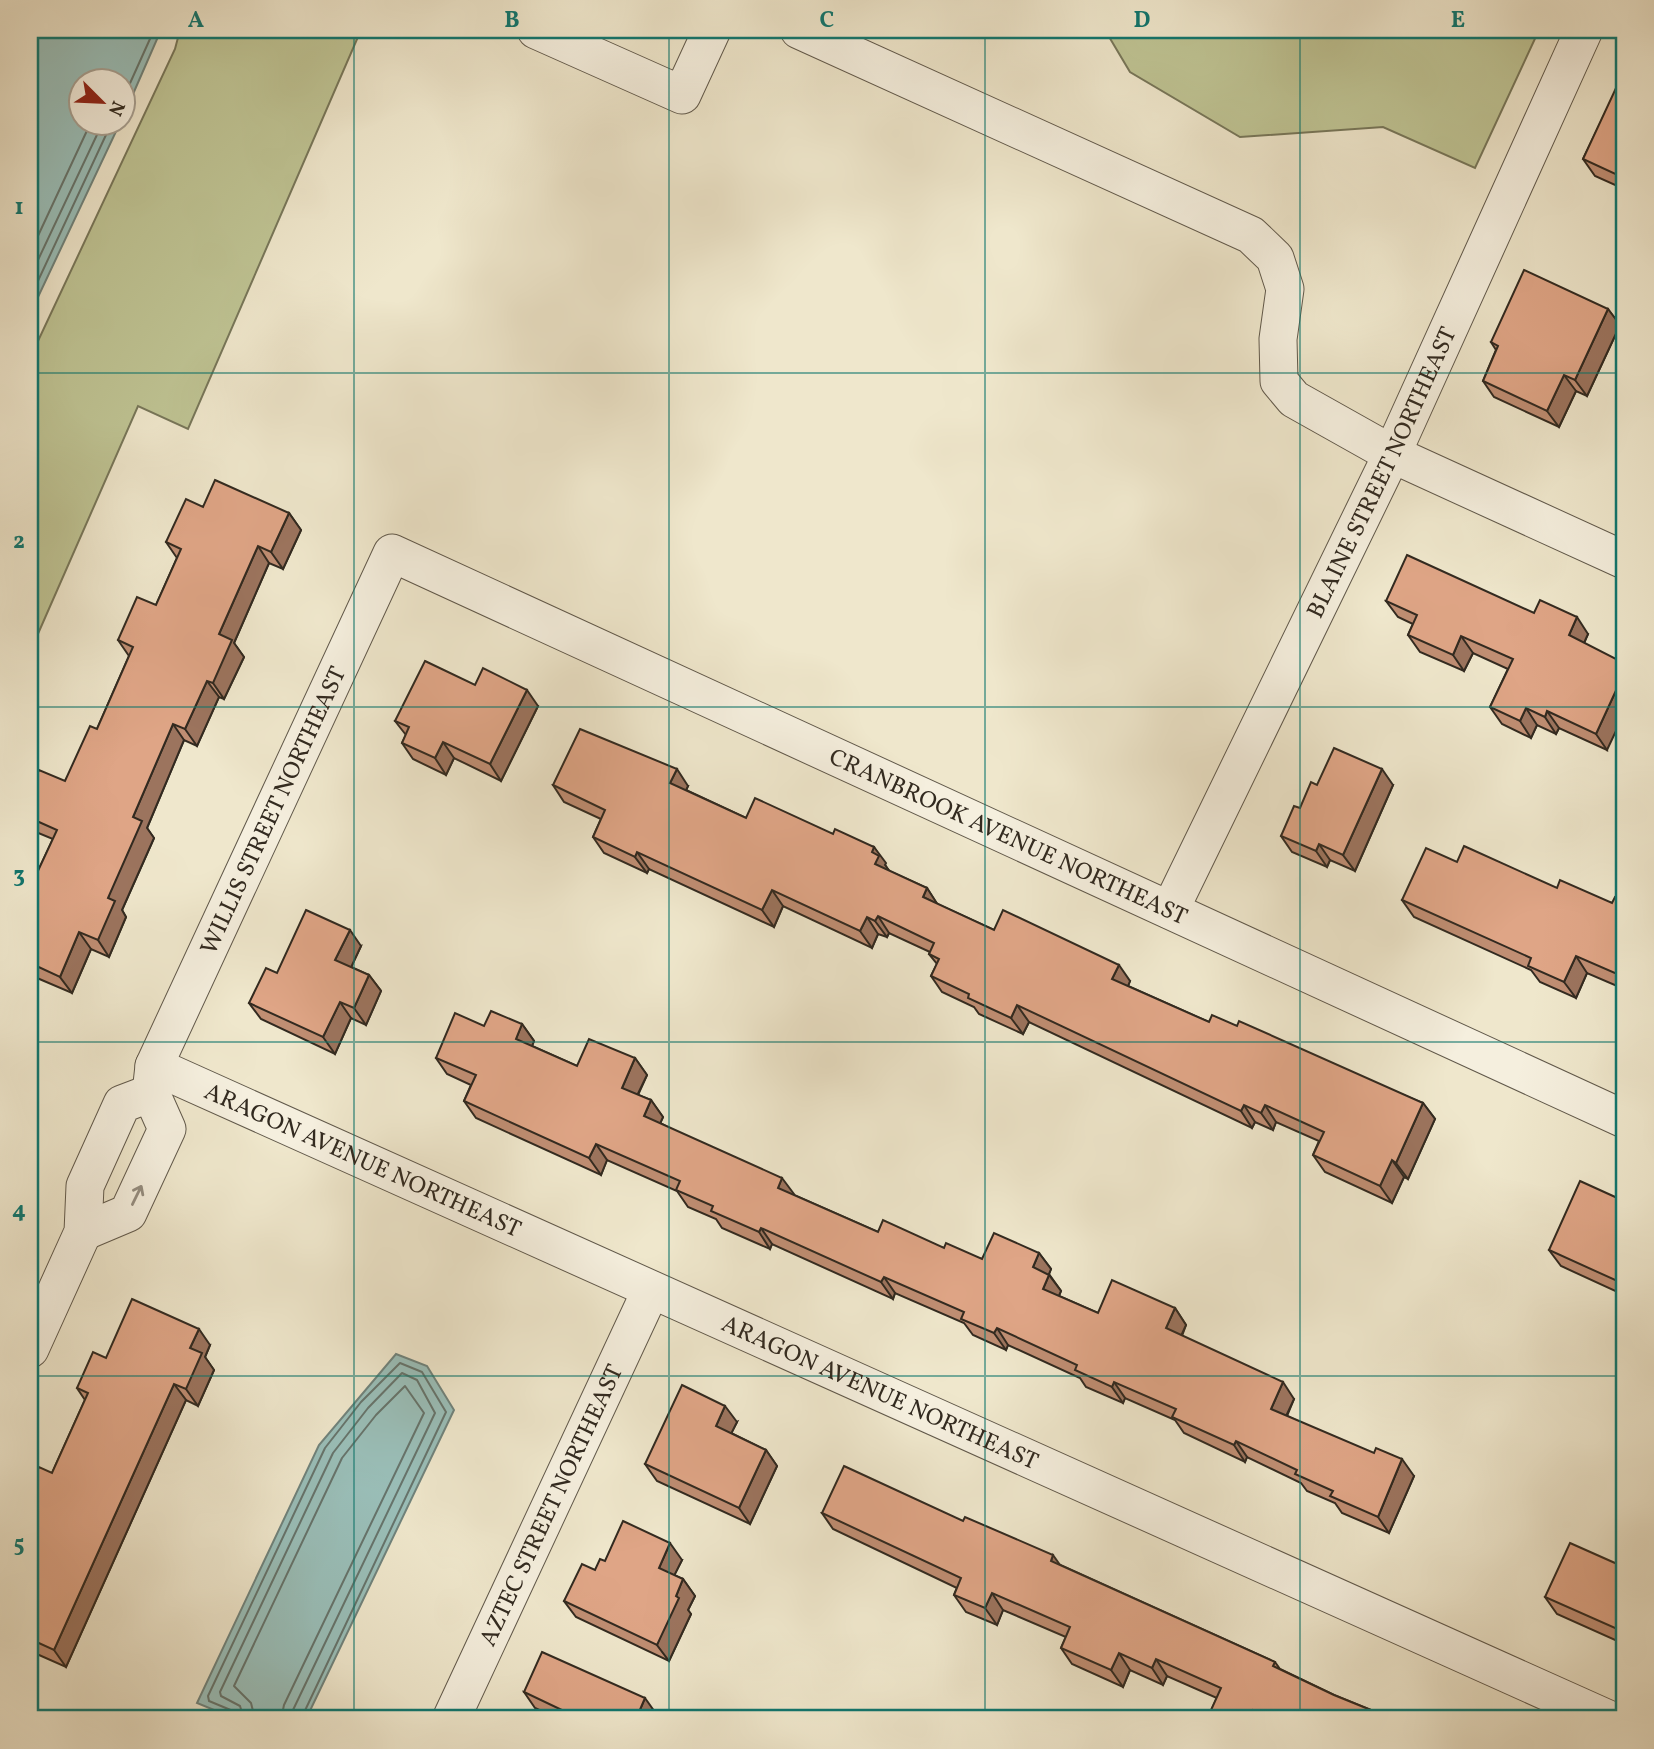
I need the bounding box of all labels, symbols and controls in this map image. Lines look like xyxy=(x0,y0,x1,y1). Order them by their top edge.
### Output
text: A xyxy=(188,5,204,37)
text: B xyxy=(504,5,520,37)
text: C xyxy=(820,5,834,37)
text: D xyxy=(1134,5,1151,37)
text: E xyxy=(1451,5,1465,37)
north arrow xyxy=(66,66,136,136)
text: N xyxy=(101,97,130,120)
text: 1 xyxy=(14,192,24,224)
street label: BLAINE STREET NORTHEAST xyxy=(1300,322,1466,625)
text: 2 xyxy=(13,526,25,558)
street label: WILLIS STREET NORTHEAST xyxy=(193,662,356,961)
street label: CRANBROOK AVENUE NORTHEAST xyxy=(823,741,1192,935)
text: 3 xyxy=(13,860,25,892)
street label: ARAGON AVENUE NORTHEAST xyxy=(198,1076,526,1248)
one-way arrow xyxy=(130,1185,144,1206)
text: 4 xyxy=(12,1195,26,1227)
street label: ARAGON AVENUE NORTHEAST xyxy=(715,1308,1043,1480)
street label: AZTEC STREET NORTHEAST xyxy=(472,1359,633,1652)
text: 5 xyxy=(13,1529,25,1561)

